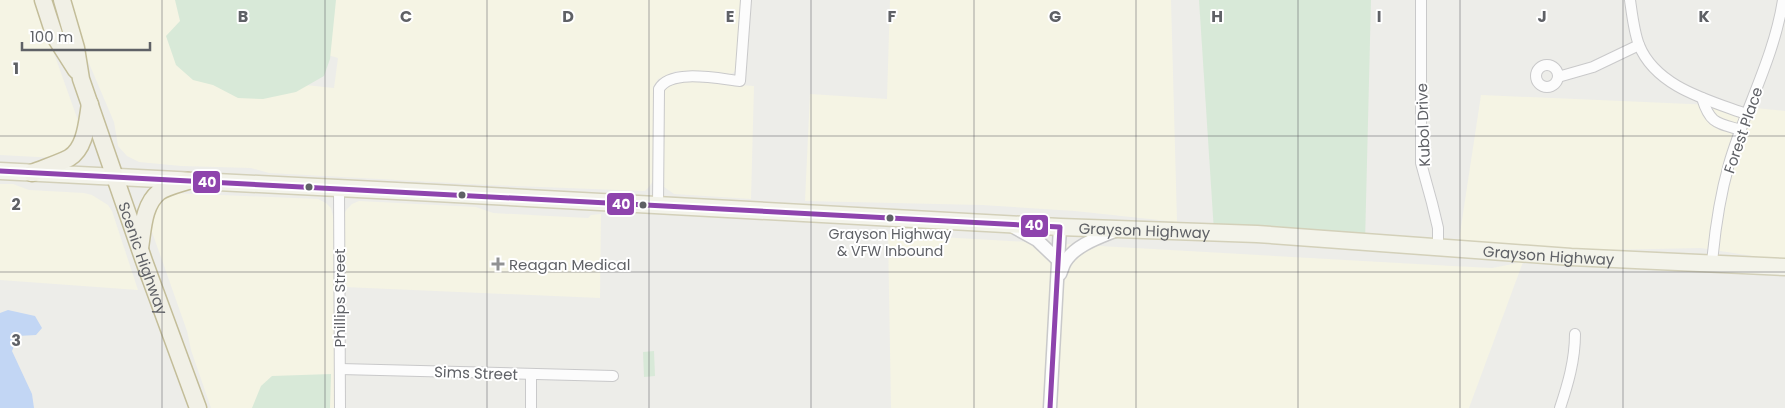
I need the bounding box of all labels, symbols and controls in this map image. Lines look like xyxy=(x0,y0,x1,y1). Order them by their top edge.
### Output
text: B xyxy=(238,5,248,28)
text: C xyxy=(400,5,412,28)
text: D xyxy=(562,5,574,28)
text: E xyxy=(726,5,734,28)
text: F xyxy=(888,5,897,28)
text: G xyxy=(1049,5,1061,28)
text: H xyxy=(1211,5,1223,28)
text: I xyxy=(1377,5,1381,28)
text: J xyxy=(1537,5,1547,28)
text: K xyxy=(1698,5,1710,28)
scale bar xyxy=(22,20,150,52)
text: 100 m xyxy=(30,26,73,47)
text: 1 xyxy=(13,57,19,80)
street label: Kubol Drive xyxy=(1411,83,1435,167)
street label: Forest Place xyxy=(1718,84,1768,176)
line badge: 40 xyxy=(192,170,221,194)
text: 40 xyxy=(198,172,216,192)
unlabelled marker xyxy=(304,182,314,192)
unlabelled marker xyxy=(457,190,467,200)
line badge: 40 xyxy=(606,192,635,216)
text: 2 xyxy=(11,193,21,216)
text: 40 xyxy=(612,194,630,214)
street label: Scenic Highway xyxy=(114,199,173,318)
unlabelled marker xyxy=(638,200,648,210)
marker: Grayson Highway & VFW Inbound xyxy=(885,213,895,223)
line badge: 40 xyxy=(1020,214,1049,238)
text: 40 xyxy=(1025,215,1043,235)
street label: Grayson Highway xyxy=(1078,217,1211,243)
place label: Grayson Highway & VFW Inbound xyxy=(829,224,952,261)
street label: Grayson Highway xyxy=(1482,240,1615,270)
street label: Phillips Street xyxy=(329,249,350,347)
place label: Reagan Medical xyxy=(509,254,630,275)
marker: Reagan Medical xyxy=(491,257,505,271)
text: 3 xyxy=(11,329,21,352)
street label: Sims Street xyxy=(434,361,518,385)

